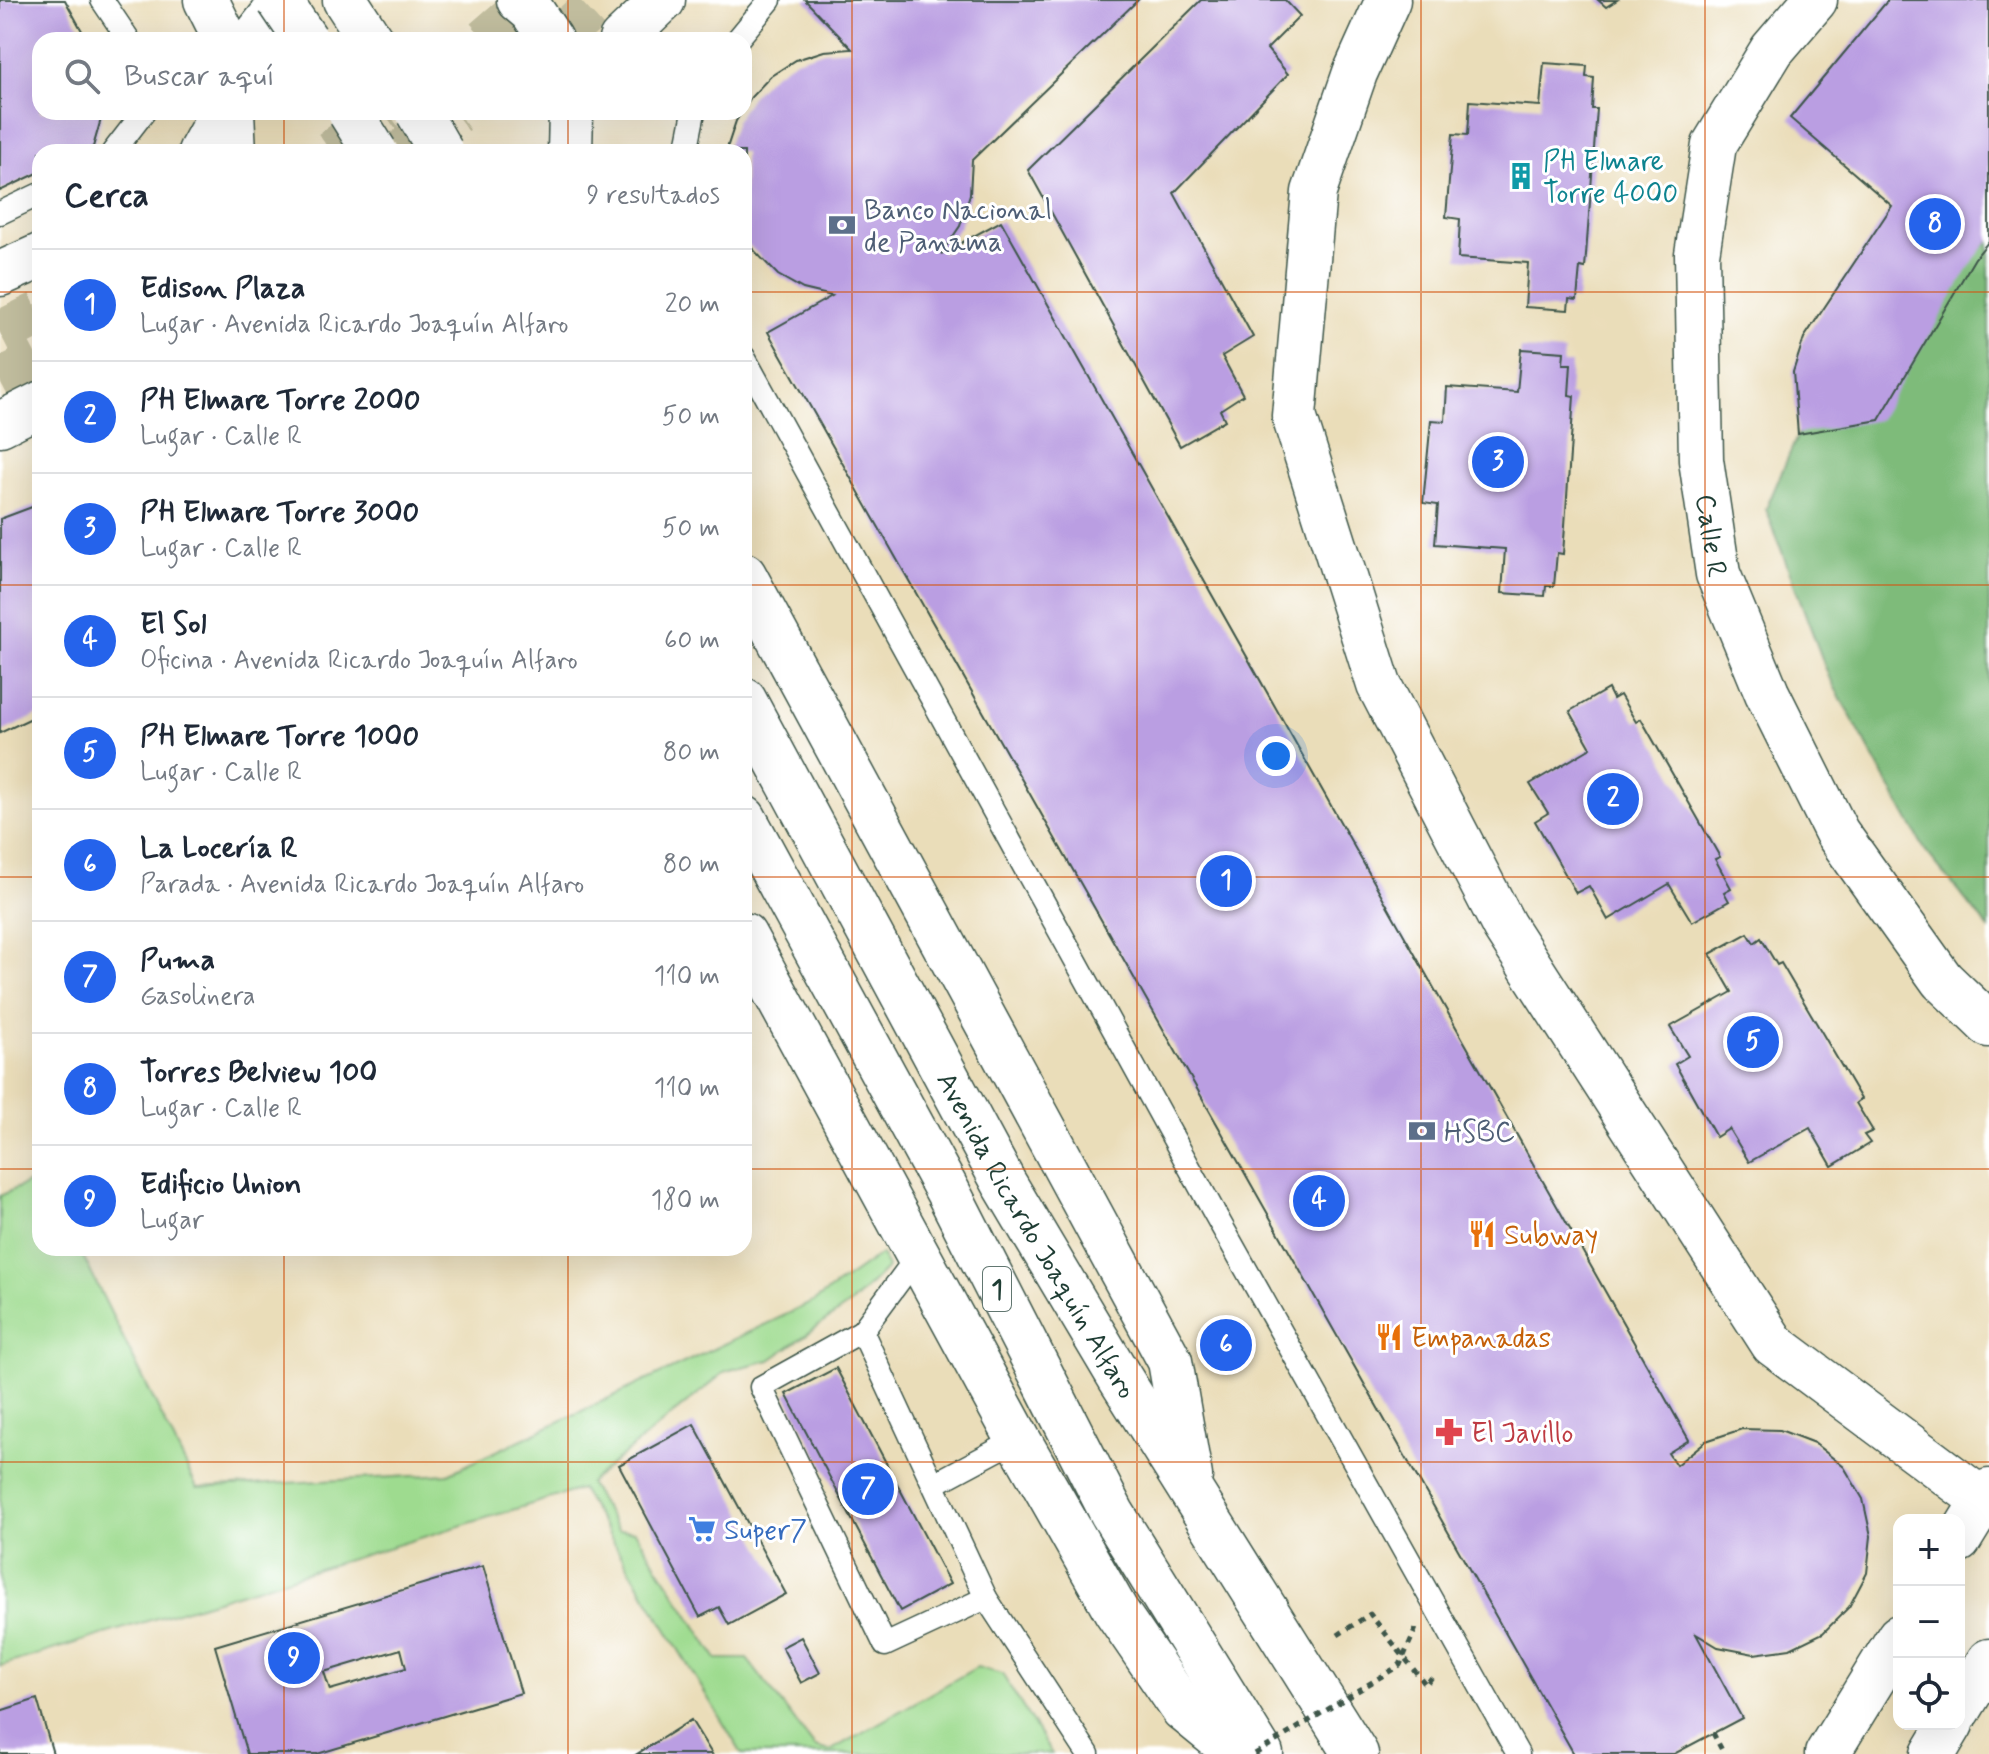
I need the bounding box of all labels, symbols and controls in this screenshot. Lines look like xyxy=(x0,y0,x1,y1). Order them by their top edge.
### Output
search box xyxy=(32,32,752,120)
icon: search xyxy=(60,54,104,98)
text: Buscar aquí xyxy=(124,57,275,96)
place label: PH Elmare Torre 4000 xyxy=(1543,144,1678,213)
building icon: PH Elmare Torre 4000 xyxy=(1506,161,1536,191)
text: Cerca xyxy=(64,174,149,219)
text: 9 resultados xyxy=(587,179,720,213)
place label: Banco Nacional de Panama xyxy=(864,193,1052,262)
pin: 8 xyxy=(1909,194,1961,254)
bank icon: Banco Nacional de Panama xyxy=(827,210,857,240)
text: Edison Plaza xyxy=(140,269,305,308)
text: 1 xyxy=(84,288,96,322)
text: 20 m xyxy=(665,288,720,322)
text: Lugar · Avenida Ricardo Joaquín Alfaro xyxy=(140,308,568,342)
text: PH Elmare Torre 2000 xyxy=(140,381,420,420)
text: 2 xyxy=(84,400,96,434)
text: 50 m xyxy=(662,400,720,434)
text: Lugar · Calle R xyxy=(140,420,302,454)
pin: 3 xyxy=(1472,432,1524,492)
street label: Calle R xyxy=(1685,492,1734,580)
text: PH Elmare Torre 3000 xyxy=(140,493,419,532)
text: 3 xyxy=(84,512,96,546)
text: 50 m xyxy=(662,512,720,546)
text: Lugar · Calle R xyxy=(140,532,302,566)
text: El Sol xyxy=(140,605,207,644)
text: 4 xyxy=(82,624,98,658)
text: 60 m xyxy=(664,624,720,658)
text: Oficina · Avenida Ricardo Joaquín Alfaro xyxy=(140,644,578,678)
text: PH Elmare Torre 1000 xyxy=(140,717,419,756)
text: 5 xyxy=(82,736,98,770)
text: 80 m xyxy=(663,736,720,770)
your location xyxy=(1256,736,1296,776)
text: Lugar · Calle R xyxy=(140,756,302,790)
pin: 2 xyxy=(1587,769,1639,829)
text: La Locería R xyxy=(140,829,298,868)
text: 6 xyxy=(83,848,97,882)
text: 80 m xyxy=(663,848,720,882)
pin: 1 xyxy=(1200,851,1252,911)
text: Parada · Avenida Ricardo Joaquín Alfaro xyxy=(140,868,584,902)
text: Puma xyxy=(140,941,215,980)
text: 7 xyxy=(82,960,98,994)
text: 110 m xyxy=(654,960,720,994)
text: Gasolinera xyxy=(140,980,255,1014)
pin: 5 xyxy=(1727,1012,1779,1072)
text: Torres Belview 100 xyxy=(140,1053,377,1092)
street label: Avenida Ricardo Joaquín Alfaro xyxy=(927,1066,1144,1406)
text: 8 xyxy=(83,1072,97,1106)
text: 110 m xyxy=(654,1072,720,1106)
text: Lugar · Calle R xyxy=(140,1092,302,1126)
place label: HSBC xyxy=(1444,1115,1515,1152)
bank icon: HSBC xyxy=(1407,1116,1437,1146)
text: Edificio Union xyxy=(140,1165,302,1204)
pin: 4 xyxy=(1293,1171,1345,1231)
text: 9 xyxy=(84,1184,96,1218)
text: 180 m xyxy=(651,1184,720,1218)
text: Lugar xyxy=(140,1204,204,1238)
place label: Subway xyxy=(1504,1218,1598,1255)
restaurant icon: Subway xyxy=(1467,1219,1497,1249)
road number: 1 xyxy=(983,1267,1011,1311)
pin: 6 xyxy=(1200,1315,1252,1375)
place label: Empanadas xyxy=(1411,1321,1551,1358)
restaurant icon: Empanadas xyxy=(1374,1322,1404,1352)
place label: El Javillo xyxy=(1471,1416,1573,1453)
pharmacy icon: El Javillo xyxy=(1434,1417,1464,1447)
pin: 7 xyxy=(842,1459,894,1519)
place label: Super7 xyxy=(724,1513,807,1550)
supermarket icon: Super7 xyxy=(687,1514,717,1544)
map controls xyxy=(1893,1514,1965,1730)
button: + xyxy=(1893,1514,1965,1586)
button: − xyxy=(1893,1586,1965,1658)
pin: 9 xyxy=(268,1628,320,1688)
button: locate xyxy=(1893,1658,1965,1730)

